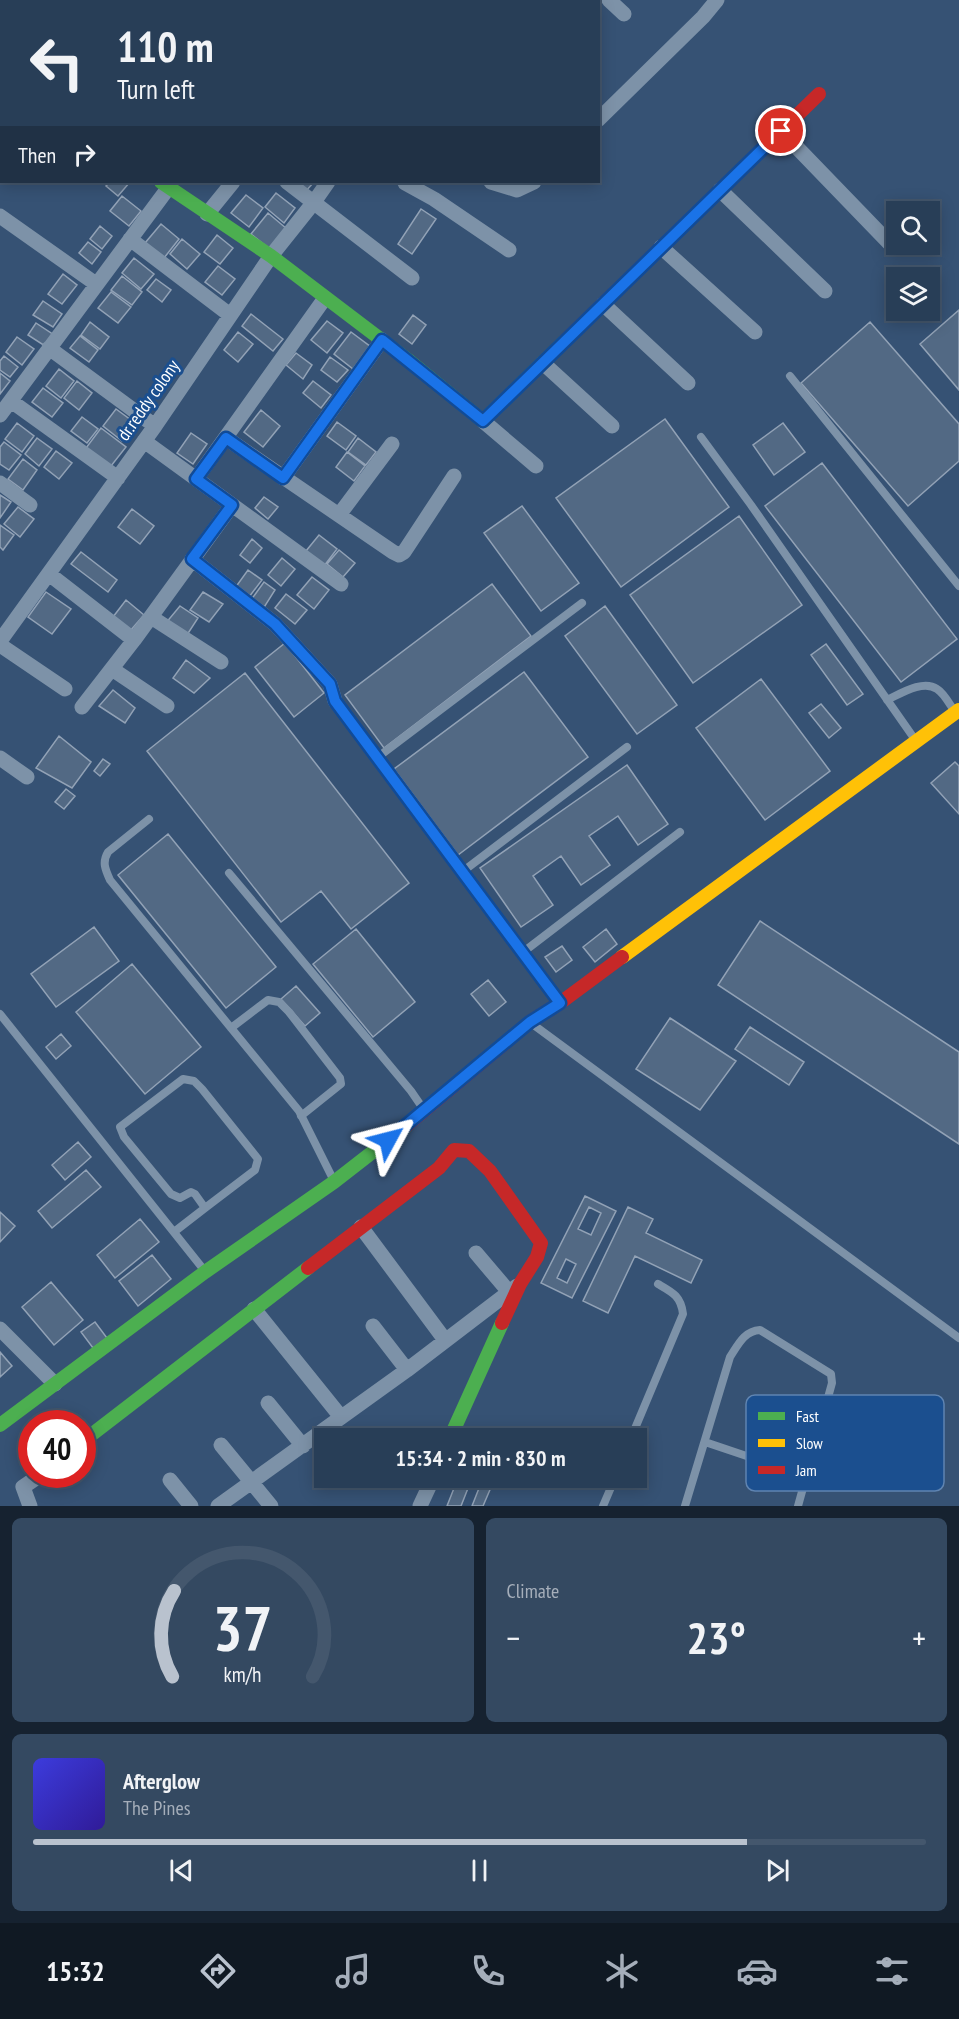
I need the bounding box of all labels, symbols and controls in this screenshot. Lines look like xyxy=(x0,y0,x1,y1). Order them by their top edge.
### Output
text: 110 m xyxy=(117,19,214,74)
icon: left xyxy=(18,24,96,102)
text: Turn left xyxy=(117,72,195,106)
pin xyxy=(755,105,806,156)
icon: arrive xyxy=(764,114,797,147)
icon: right xyxy=(68,138,101,171)
text: Then xyxy=(18,141,56,169)
map controls xyxy=(886,201,940,321)
button: search xyxy=(886,201,940,255)
button: layers xyxy=(886,267,940,321)
street label: dr.reddy colony xyxy=(112,355,184,445)
position arrow xyxy=(356,1108,420,1172)
legend xyxy=(746,1395,944,1491)
text: Fast xyxy=(796,1406,819,1426)
speed limit sign: 40 xyxy=(18,1410,96,1488)
text: Slow xyxy=(796,1433,823,1453)
text: 15:34 · 2 min · 830 m xyxy=(395,1444,566,1472)
text: Jam xyxy=(795,1460,817,1480)
text: Climate xyxy=(507,1578,559,1604)
text: 37 xyxy=(213,1587,273,1668)
text: 23° xyxy=(687,1608,746,1666)
text: − xyxy=(507,1616,520,1659)
text: + xyxy=(912,1616,926,1659)
text: km/h xyxy=(224,1660,262,1688)
text: Afterglow xyxy=(123,1767,200,1795)
text: The Pines xyxy=(123,1795,190,1821)
icon: previous xyxy=(165,1854,198,1887)
icon: pause xyxy=(463,1854,496,1887)
icon: next xyxy=(761,1854,794,1887)
icon: directions xyxy=(197,1950,239,1992)
icon: music xyxy=(332,1950,374,1992)
icon: phone xyxy=(467,1950,509,1992)
icon: climate xyxy=(601,1950,643,1992)
icon: car xyxy=(736,1950,778,1992)
icon: filters xyxy=(871,1950,913,1992)
text: 15:32 xyxy=(46,1954,105,1988)

